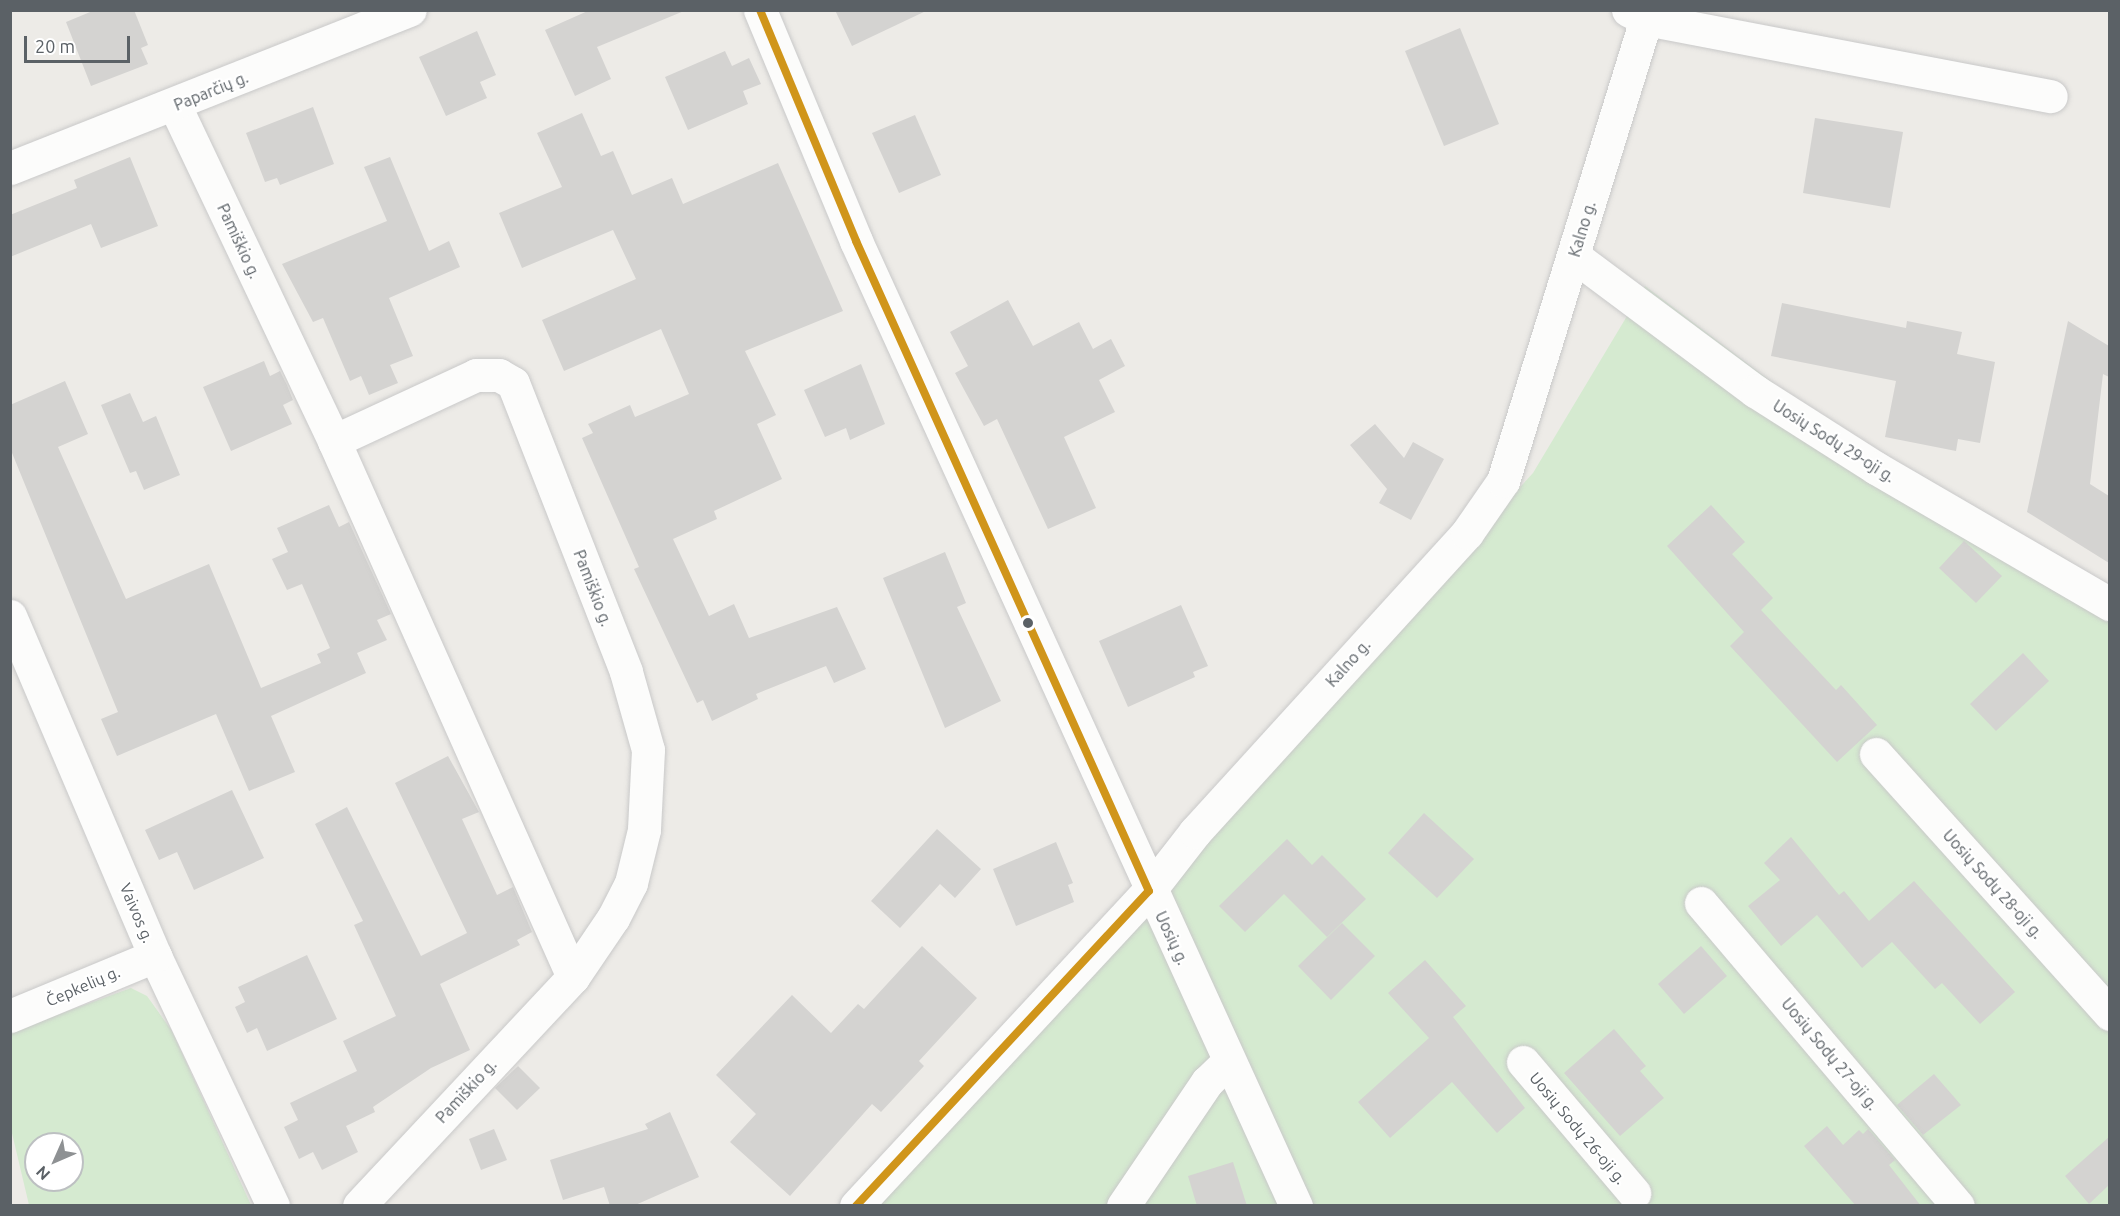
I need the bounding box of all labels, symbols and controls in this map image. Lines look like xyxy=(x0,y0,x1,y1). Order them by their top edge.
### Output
scale bar xyxy=(27,24,134,62)
text: 20 m xyxy=(35,36,75,56)
street label: Paparčių g. xyxy=(171,67,251,115)
street label: Kalno g. xyxy=(1564,199,1600,259)
street label: Pamiškio g. xyxy=(213,201,265,281)
street label: Uosių Sodų 29-oji g. xyxy=(1769,396,1899,486)
street label: Pamiškio g. xyxy=(570,547,616,629)
unlabelled marker xyxy=(1022,617,1034,629)
street label: Kalno g. xyxy=(1322,635,1374,691)
street label: Uosių Sodų 28-oji g. xyxy=(1939,825,2047,943)
street label: Vaivos g. xyxy=(116,880,158,946)
street label: Uosių g. xyxy=(1151,908,1193,968)
street label: Čepkelių g. xyxy=(43,962,123,1010)
street label: Uosių Sodų 27-oji g. xyxy=(1778,994,1882,1114)
street label: Pamiškio g. xyxy=(432,1055,500,1127)
street label: Uosių Sodų 26-oji g. xyxy=(1526,1068,1630,1188)
north arrow xyxy=(24,1132,84,1192)
text: N xyxy=(32,1163,53,1184)

